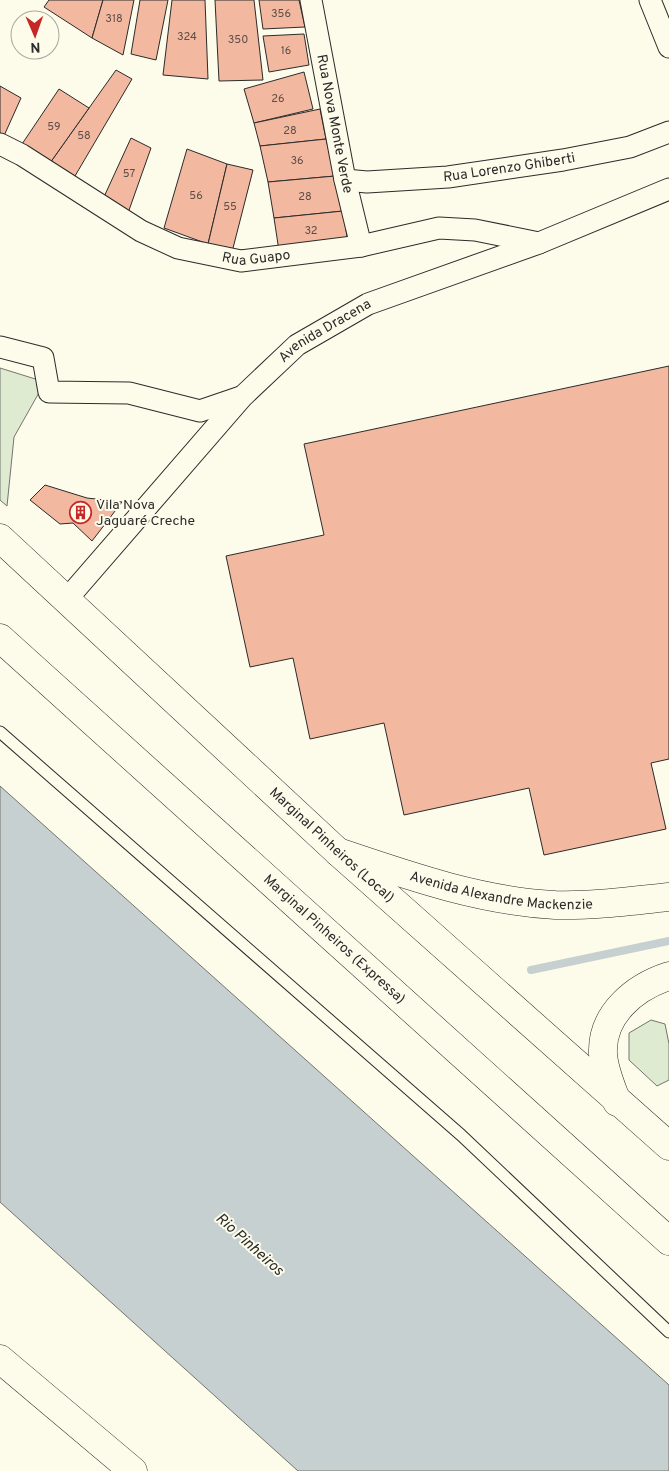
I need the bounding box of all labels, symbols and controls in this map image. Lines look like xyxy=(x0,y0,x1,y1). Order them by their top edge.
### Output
house number: 356 xyxy=(271,7,291,21)
north arrow xyxy=(10,10,60,60)
house number: 318 xyxy=(105,12,123,26)
house number: 324 xyxy=(177,30,197,44)
house number: 350 xyxy=(228,33,248,47)
text: N xyxy=(30,38,41,55)
house number: 16 xyxy=(281,44,291,58)
street label: Rua Nova Monte Verde xyxy=(313,53,356,195)
house number: 26 xyxy=(271,92,285,106)
house number: 59 xyxy=(47,120,61,134)
house number: 28 xyxy=(283,124,297,138)
house number: 58 xyxy=(77,129,91,143)
street label: Rua Lorenzo Ghiberti xyxy=(443,149,576,186)
house number: 36 xyxy=(290,154,304,168)
house number: 57 xyxy=(123,167,135,181)
house number: 56 xyxy=(189,189,203,203)
house number: 28 xyxy=(298,190,312,204)
house number: 55 xyxy=(223,200,237,214)
house number: 32 xyxy=(304,224,318,238)
street label: Rua Guapo xyxy=(220,246,291,270)
street label: Avenida Dracena xyxy=(275,296,374,366)
place label: Vila Nova Jaguaré Creche xyxy=(96,497,195,530)
building icon: Vila Nova Jaguaré Creche xyxy=(68,501,92,525)
street label: Marginal Pinheiros (Local) xyxy=(266,784,398,906)
street label: Avenida Alexandre Mackenzie xyxy=(408,868,593,914)
street label: Marginal Pinheiros (Expressa) xyxy=(260,871,409,1008)
water label: Rio Pinheiros xyxy=(211,1210,287,1281)

